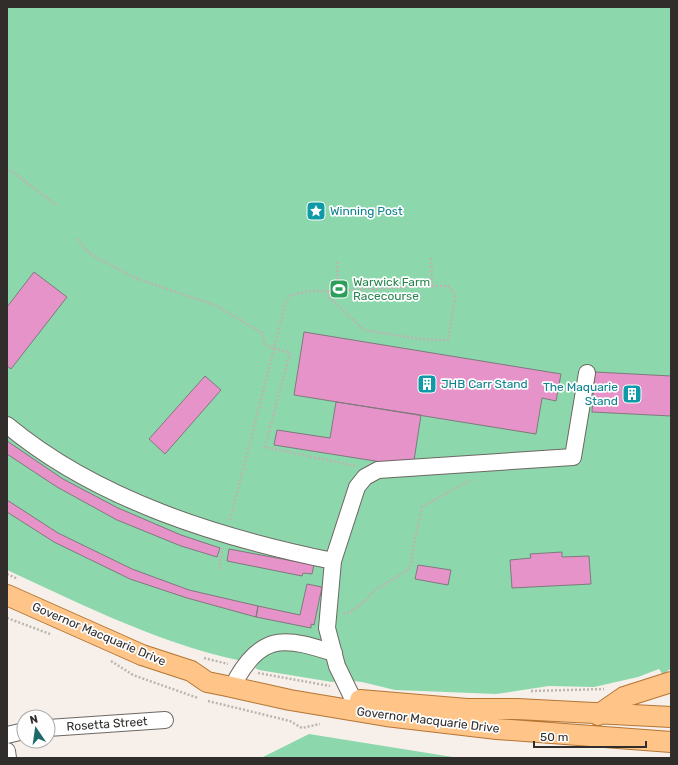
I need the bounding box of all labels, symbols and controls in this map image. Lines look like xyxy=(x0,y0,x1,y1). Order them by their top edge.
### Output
place icon: Winning Post xyxy=(305,200,327,222)
place label: Winning Post xyxy=(330,204,403,218)
place label: Warwick Farm Racecourse xyxy=(353,275,430,303)
sports icon: Warwick Farm Racecourse xyxy=(328,278,350,300)
building icon: JHB Carr Stand xyxy=(416,373,438,395)
place label: JHB Carr Stand xyxy=(441,377,528,391)
place label: The Maquarie Stand xyxy=(543,380,618,408)
building icon: The Maquarie Stand xyxy=(621,383,643,405)
street label: Governor Macquarie Drive xyxy=(30,599,168,669)
street label: Governor Macquarie Drive xyxy=(356,704,500,736)
north arrow xyxy=(16,709,56,749)
text: N xyxy=(29,713,39,727)
street label: Rosetta Street xyxy=(66,714,148,734)
scale bar xyxy=(534,723,646,749)
text: 50 m xyxy=(540,730,568,744)

